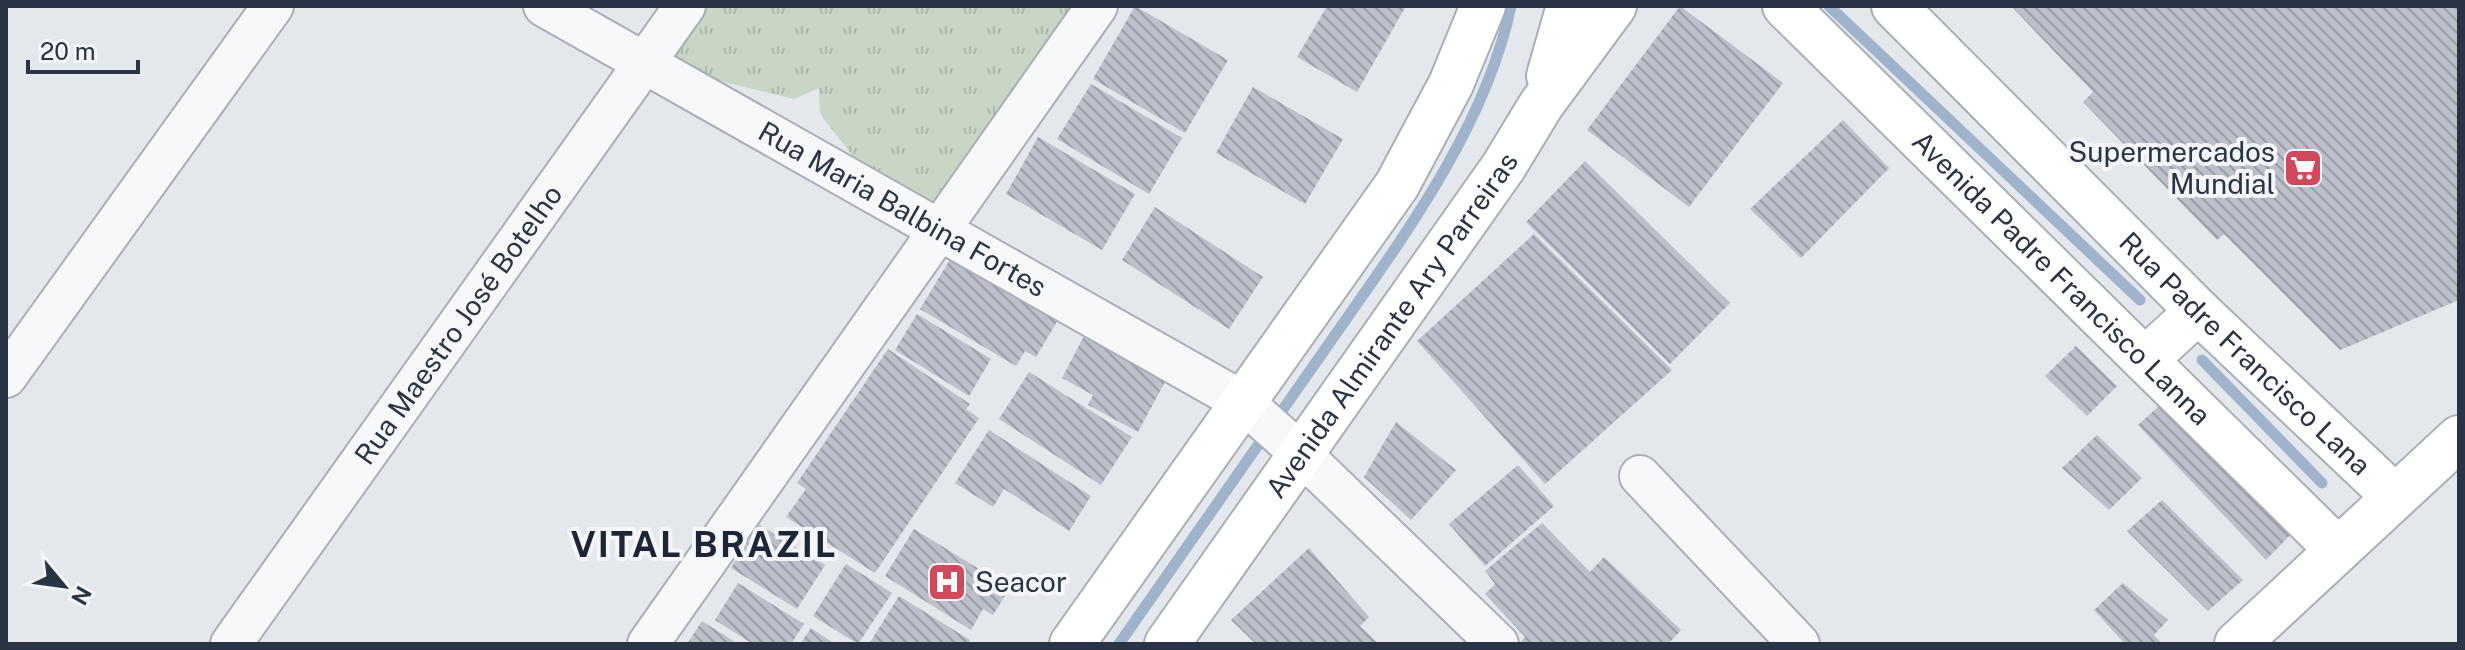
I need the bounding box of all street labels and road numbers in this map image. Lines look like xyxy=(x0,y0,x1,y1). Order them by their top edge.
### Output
street label: Rua Maria Balbina Fortes xyxy=(753,114,1053,303)
street label: Avenida Padre Francisco Lanna xyxy=(1906,124,2218,431)
street label: Avenida Almirante Ary Parreiras xyxy=(1258,146,1524,504)
street label: Rua Maestro José Botelho xyxy=(347,178,569,471)
street label: Rua Padre Francisco Lana xyxy=(2113,225,2378,481)

